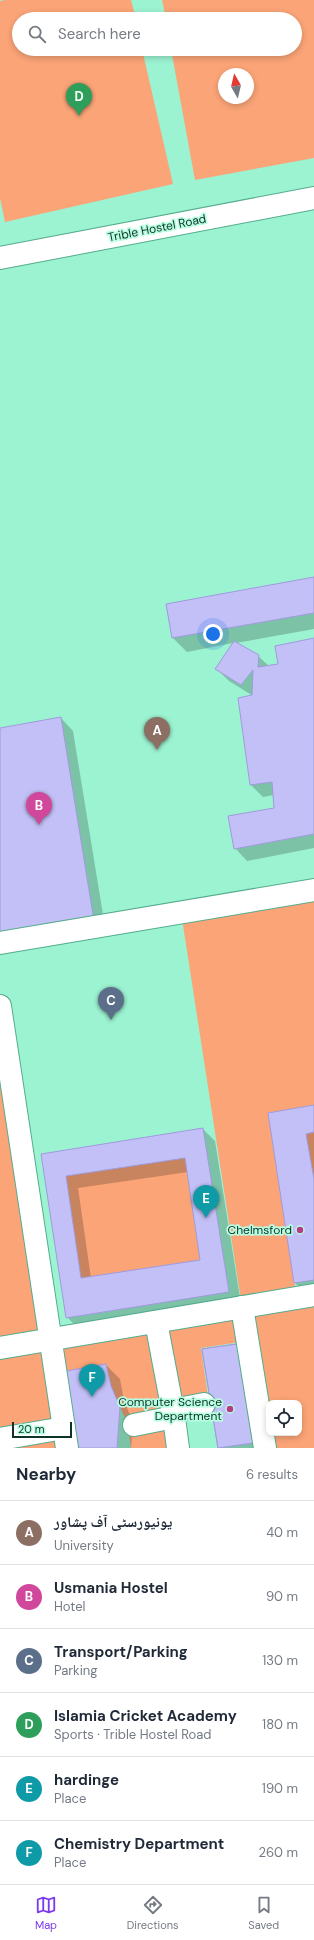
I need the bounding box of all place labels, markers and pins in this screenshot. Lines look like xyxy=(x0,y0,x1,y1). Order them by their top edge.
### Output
pin: D xyxy=(66,83,92,116)
pin: A xyxy=(144,717,170,750)
pin: B xyxy=(26,792,52,825)
pin: C xyxy=(98,987,124,1020)
pin: E xyxy=(193,1185,219,1218)
place label: Chelmsford xyxy=(228,1222,292,1238)
marker: Chelmsford xyxy=(295,1225,305,1235)
pin: F xyxy=(79,1364,105,1397)
place label: Computer Science Department xyxy=(118,1394,222,1424)
marker: Computer Science Department xyxy=(225,1404,235,1414)

